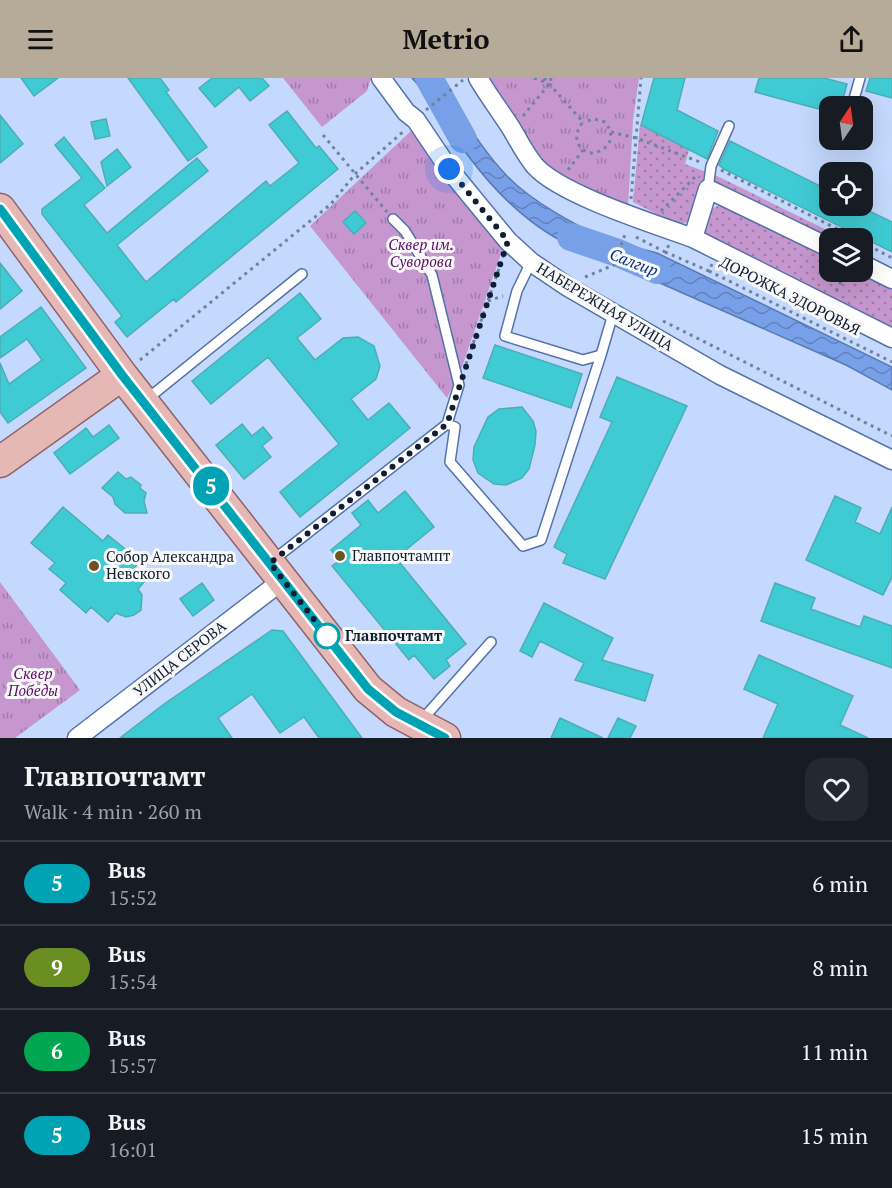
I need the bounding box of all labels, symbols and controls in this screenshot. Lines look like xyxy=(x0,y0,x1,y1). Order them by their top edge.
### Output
text: Metrio xyxy=(402,21,490,57)
icon: menu xyxy=(24,23,57,56)
icon: share xyxy=(835,23,868,56)
north arrow xyxy=(819,96,873,150)
map controls xyxy=(819,96,873,282)
your location xyxy=(434,154,464,184)
button: locate xyxy=(819,162,873,216)
button: layers xyxy=(819,228,873,282)
park label: Сквер им. Суворова xyxy=(388,234,454,271)
water label: Салгир xyxy=(607,243,662,281)
street label: ДОРОЖКА ЗДОРОВЬЯ xyxy=(717,251,864,339)
street label: НАБЕРЕЖНАЯ УЛИЦА xyxy=(533,257,678,355)
line badge: 5 xyxy=(192,466,230,506)
text: 5 xyxy=(205,472,217,500)
place label: Главпочтампт xyxy=(352,545,451,565)
place label: Собор Александра Невского xyxy=(106,546,235,583)
marker: Главпочтампт xyxy=(333,549,347,563)
marker: Собор Александра Невского xyxy=(87,559,101,573)
street label: УЛИЦА СЕРОВА xyxy=(129,615,230,701)
marker: Главпочтамт xyxy=(314,623,340,649)
place label: Главпочтамт xyxy=(345,625,442,645)
park label: Сквер Победы xyxy=(7,663,58,700)
text: Главпочтамт xyxy=(24,757,206,794)
button: heart xyxy=(805,758,868,821)
text: Walk · 4 min · 260 m xyxy=(24,798,202,825)
text: Bus xyxy=(108,855,146,884)
text: 5 xyxy=(51,869,63,897)
text: 6 min xyxy=(812,869,868,898)
text: 15:52 xyxy=(108,884,157,911)
text: Bus xyxy=(108,939,146,968)
text: 9 xyxy=(51,953,63,981)
text: 8 min xyxy=(812,953,868,982)
text: 15:54 xyxy=(108,968,157,995)
text: Bus xyxy=(108,1023,146,1052)
text: 6 xyxy=(51,1037,63,1065)
text: 11 min xyxy=(801,1037,868,1066)
text: 15:57 xyxy=(108,1052,157,1079)
text: Bus xyxy=(108,1107,146,1136)
text: 5 xyxy=(51,1121,63,1149)
text: 15 min xyxy=(801,1121,868,1150)
text: 16:01 xyxy=(108,1136,157,1163)

